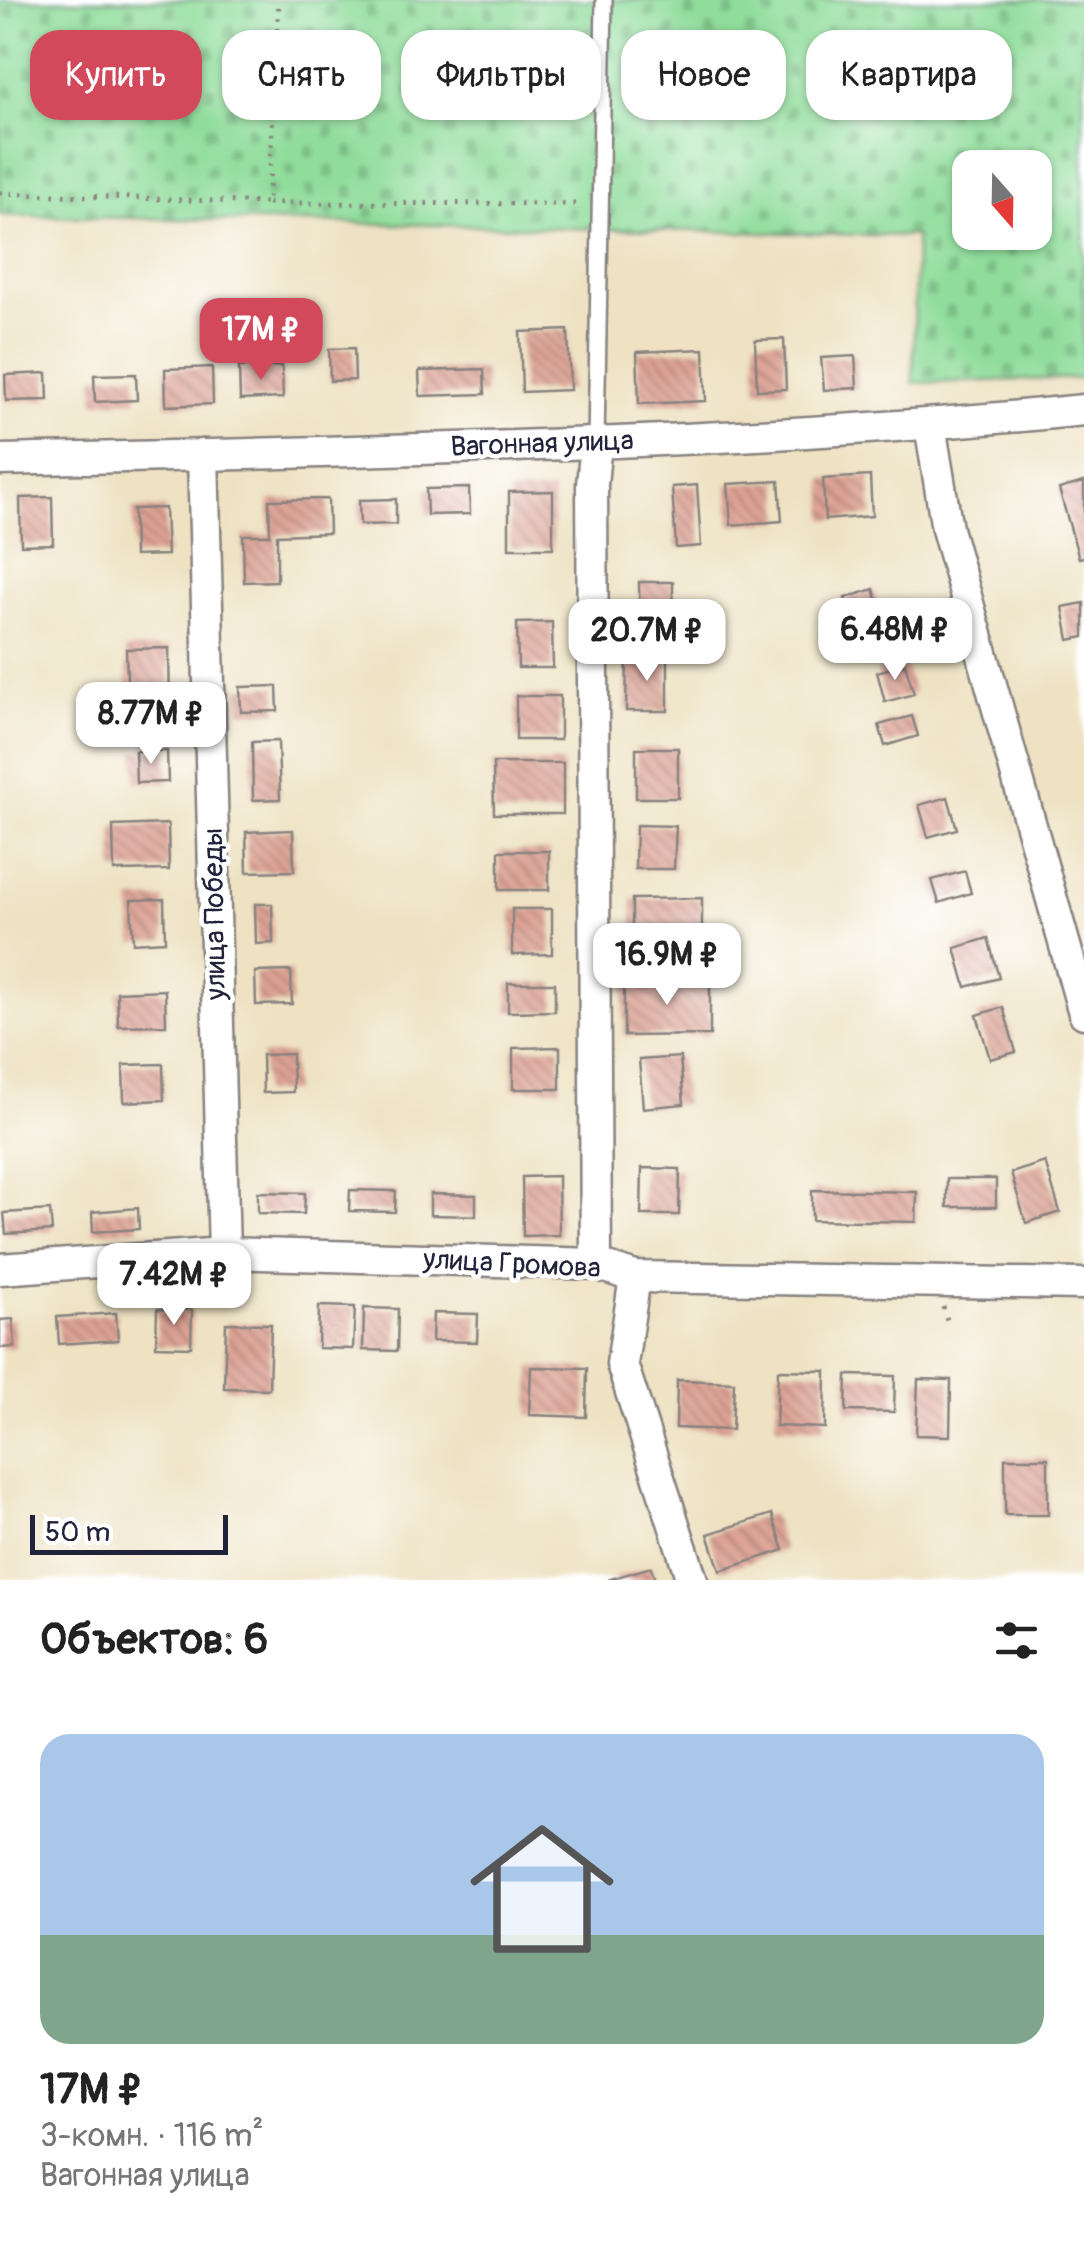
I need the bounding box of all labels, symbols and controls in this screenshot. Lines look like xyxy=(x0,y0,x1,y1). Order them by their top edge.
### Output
chip: Купить xyxy=(30,30,202,120)
chip: Снять xyxy=(222,30,381,120)
chip: Фильтры xyxy=(401,30,601,120)
chip: Новое xyxy=(621,30,786,120)
chip: Квартира xyxy=(806,30,1012,120)
north arrow xyxy=(952,150,1052,250)
map controls xyxy=(952,150,1052,250)
pin: 17M ₽ xyxy=(191,298,331,383)
text: 17M ₽ xyxy=(222,310,300,350)
street label: Вагонная улица xyxy=(450,423,634,465)
pin: 6.48M ₽ xyxy=(803,598,987,683)
pin: 20.7M ₽ xyxy=(555,599,739,684)
text: 6.48M ₽ xyxy=(840,610,950,650)
text: 20.7M ₽ xyxy=(591,611,703,651)
pin: 8.77M ₽ xyxy=(59,682,243,767)
text: 8.77M ₽ xyxy=(98,694,204,734)
street label: улица Победы xyxy=(196,828,234,1001)
pin: 16.9M ₽ xyxy=(575,923,759,1008)
text: 16.9M ₽ xyxy=(615,935,719,975)
street label: улица Громова xyxy=(421,1242,602,1286)
pin: 7.42M ₽ xyxy=(82,1243,266,1328)
text: 7.42M ₽ xyxy=(119,1255,229,1295)
scale bar xyxy=(30,1510,228,1554)
text: 50 m xyxy=(45,1515,110,1550)
icon: filters xyxy=(989,1613,1044,1668)
text: Объектов: 6 xyxy=(40,1614,268,1666)
icon: home xyxy=(452,1799,632,1979)
text: 17M ₽ xyxy=(40,2064,143,2116)
text: 3-комн. · 116 m² xyxy=(40,2116,263,2156)
text: Вагонная улица xyxy=(40,2156,250,2196)

